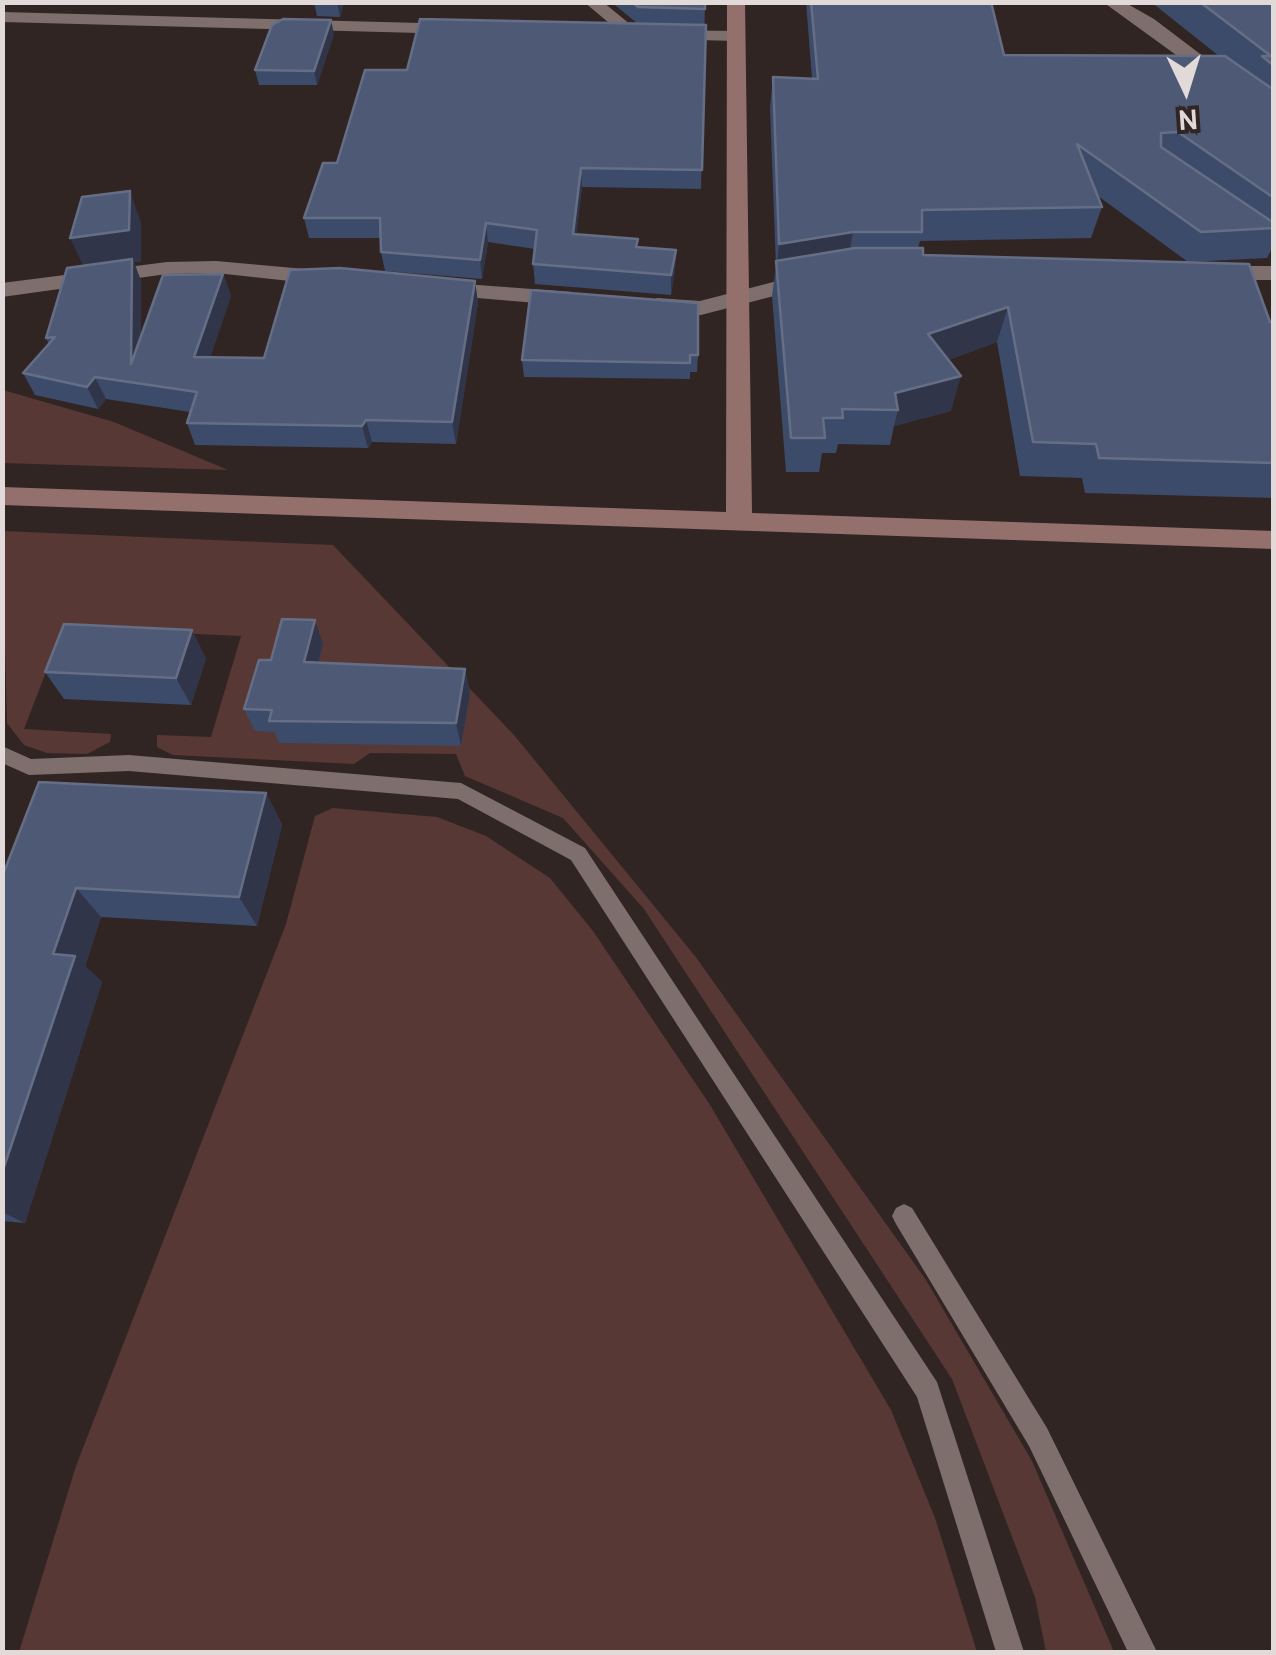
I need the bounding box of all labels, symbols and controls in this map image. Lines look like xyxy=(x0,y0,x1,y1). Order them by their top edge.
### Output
north arrow xyxy=(1136,40,1236,140)
text: N xyxy=(1177,102,1199,138)

